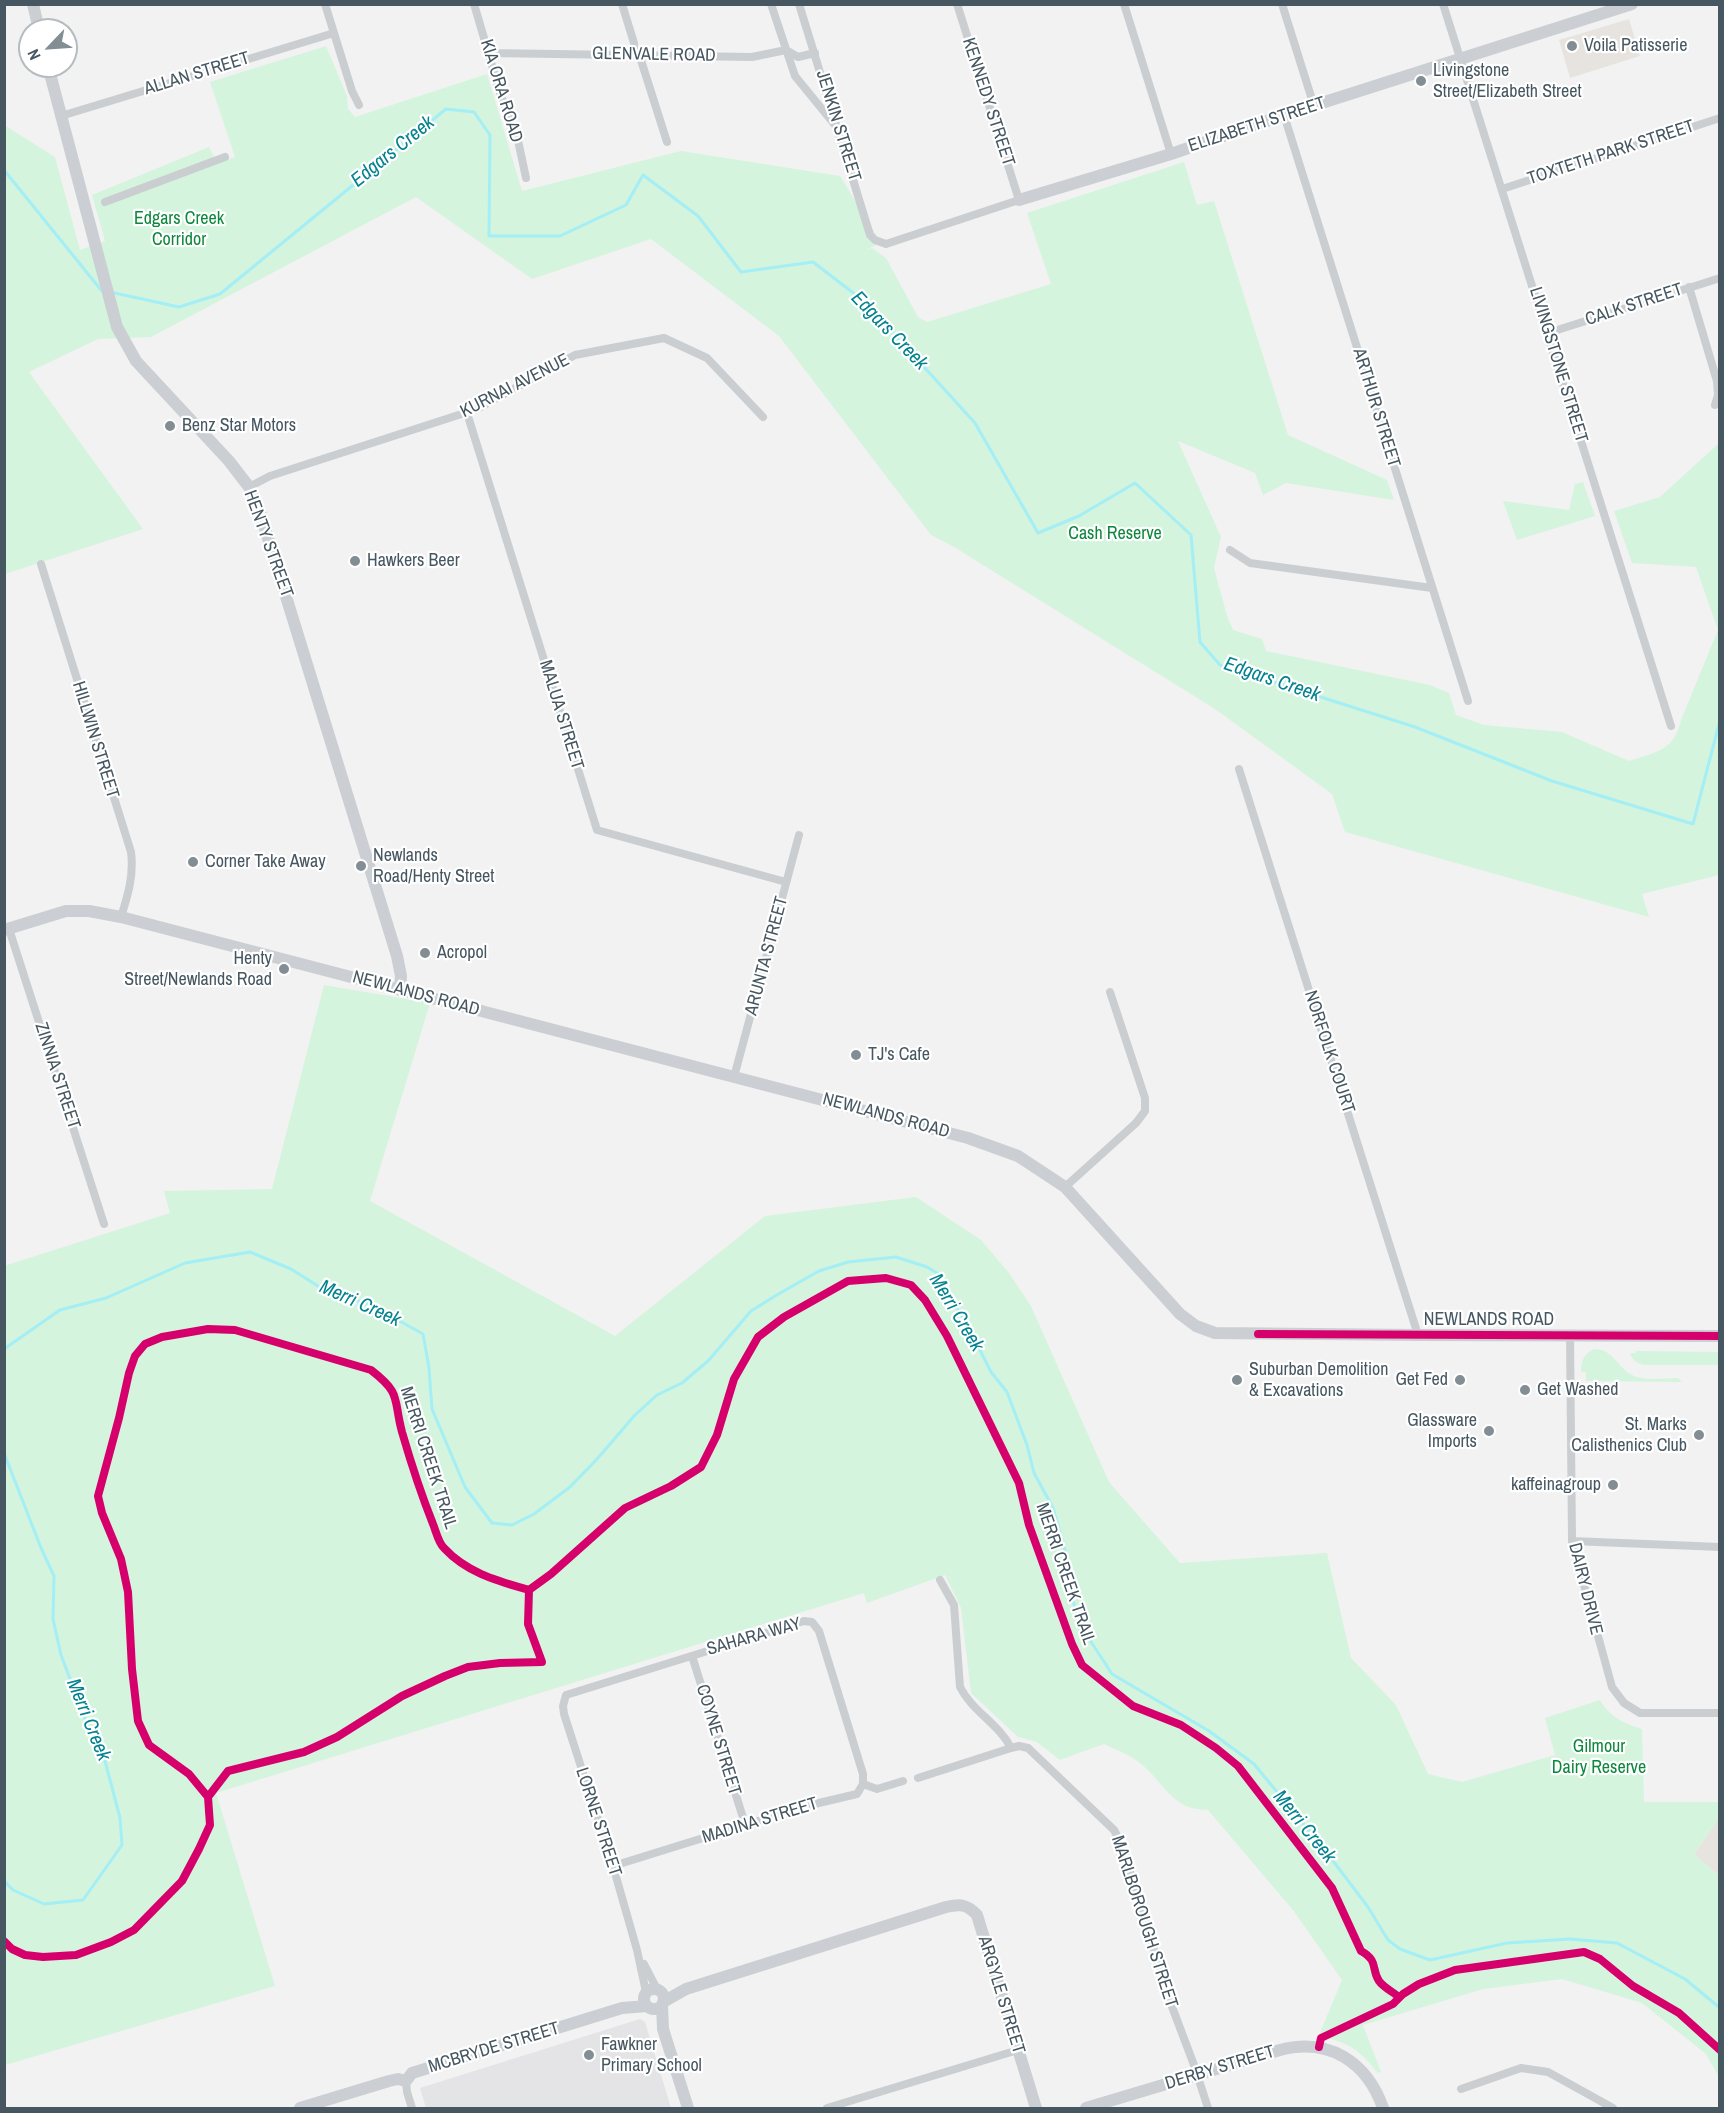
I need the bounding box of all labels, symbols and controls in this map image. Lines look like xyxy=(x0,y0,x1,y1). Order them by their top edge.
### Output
north arrow xyxy=(18,18,78,78)
street label: KENNEDY STREET xyxy=(957,35,1019,169)
place label: Voila Patisserie xyxy=(1584,35,1687,57)
street label: KIA ORA ROAD xyxy=(475,37,527,145)
marker: Voila Patisserie xyxy=(1565,39,1579,53)
street label: GLENVALE ROAD xyxy=(592,43,716,67)
text: N xyxy=(22,46,45,64)
street label: ALLAN STREET xyxy=(142,48,252,100)
place label: Livingstone Street/Elizabeth Street xyxy=(1433,60,1582,103)
street label: JENKIN STREET xyxy=(811,68,865,184)
marker: Livingstone Street/Elizabeth Street xyxy=(1414,74,1428,88)
street label: ELIZABETH STREET xyxy=(1186,93,1328,157)
water label: Edgars Creek xyxy=(346,111,440,193)
street label: TOXTETH PARK STREET xyxy=(1525,116,1697,190)
park label: Edgars Creek Corridor xyxy=(134,208,224,250)
street label: CALK STREET xyxy=(1583,279,1685,331)
street label: LIVINGSTONE STREET xyxy=(1524,285,1592,445)
water label: Edgars Creek xyxy=(846,287,932,375)
street label: ARTHUR STREET xyxy=(1348,346,1404,470)
street label: KURNAI AVENUE xyxy=(457,349,573,423)
place label: Benz Star Motors xyxy=(182,415,296,437)
marker: Benz Star Motors xyxy=(163,419,177,433)
street label: HENTY STREET xyxy=(239,488,297,600)
park label: Cash Reserve xyxy=(1068,523,1162,545)
place label: Hawkers Beer xyxy=(367,550,460,572)
marker: Hawkers Beer xyxy=(348,554,362,568)
water label: Edgars Creek xyxy=(1221,652,1323,708)
street label: MALUA STREET xyxy=(534,658,588,772)
street label: HILLWIN STREET xyxy=(67,679,123,801)
place label: Newlands Road/Henty Street xyxy=(373,845,494,888)
place label: Corner Take Away xyxy=(205,851,326,873)
marker: Corner Take Away xyxy=(186,855,200,869)
marker: Newlands Road/Henty Street xyxy=(354,859,368,873)
street label: ARUNTA STREET xyxy=(741,894,793,1018)
place label: Acropol xyxy=(437,942,487,964)
marker: Acropol xyxy=(418,946,432,960)
place label: Henty Street/Newlands Road xyxy=(124,948,272,990)
marker: Henty Street/Newlands Road xyxy=(277,962,291,976)
street label: NEWLANDS ROAD xyxy=(350,967,482,1021)
street label: NORFOLK COURT xyxy=(1299,988,1359,1116)
street label: ZINNIA STREET xyxy=(30,1020,84,1132)
place label: TJ's Cafe xyxy=(868,1044,930,1066)
marker: TJ's Cafe xyxy=(849,1048,863,1062)
street label: NEWLANDS ROAD xyxy=(820,1089,952,1143)
water label: Merri Creek xyxy=(923,1270,989,1356)
water label: Merri Creek xyxy=(316,1275,404,1333)
street label: NEWLANDS ROAD xyxy=(1424,1309,1554,1331)
place label: Suburban Demolition & Excavations xyxy=(1249,1359,1388,1402)
place label: Get Fed xyxy=(1395,1369,1448,1391)
marker: Suburban Demolition & Excavations xyxy=(1230,1373,1244,1387)
marker: Get Fed xyxy=(1453,1373,1467,1387)
place label: Get Washed xyxy=(1537,1379,1619,1401)
marker: Get Washed xyxy=(1518,1383,1532,1397)
street label: MERRI CREEK TRAIL xyxy=(395,1384,461,1532)
place label: Glassware Imports xyxy=(1407,1410,1477,1452)
place label: St. Marks Calisthenics Club xyxy=(1571,1414,1687,1456)
marker: Glassware Imports xyxy=(1482,1424,1496,1438)
marker: St. Marks Calisthenics Club xyxy=(1692,1428,1706,1442)
place label: kaffeinagroup xyxy=(1511,1474,1601,1496)
marker: kaffeinagroup xyxy=(1606,1478,1620,1492)
street label: MERRI CREEK TRAIL xyxy=(1031,1500,1099,1648)
street label: DAIRY DRIVE xyxy=(1563,1541,1607,1637)
street label: SAHARA WAY xyxy=(704,1613,804,1661)
water label: Merri Creek xyxy=(61,1675,115,1765)
street label: COYNE STREET xyxy=(691,1682,745,1798)
park label: Gilmour Dairy Reserve xyxy=(1552,1736,1646,1778)
street label: LORNE STREET xyxy=(570,1765,626,1879)
water label: Merri Creek xyxy=(1267,1786,1341,1868)
street label: MADINA STREET xyxy=(700,1793,820,1849)
street label: MARLBOROUGH STREET xyxy=(1106,1833,1182,2011)
street label: ARGYLE STREET xyxy=(973,1933,1029,2057)
street label: MCBRYDE STREET xyxy=(426,2018,562,2078)
place label: Fawkner Primary School xyxy=(601,2034,702,2076)
street label: DERBY STREET xyxy=(1163,2041,1277,2095)
marker: Fawkner Primary School xyxy=(582,2048,596,2062)

